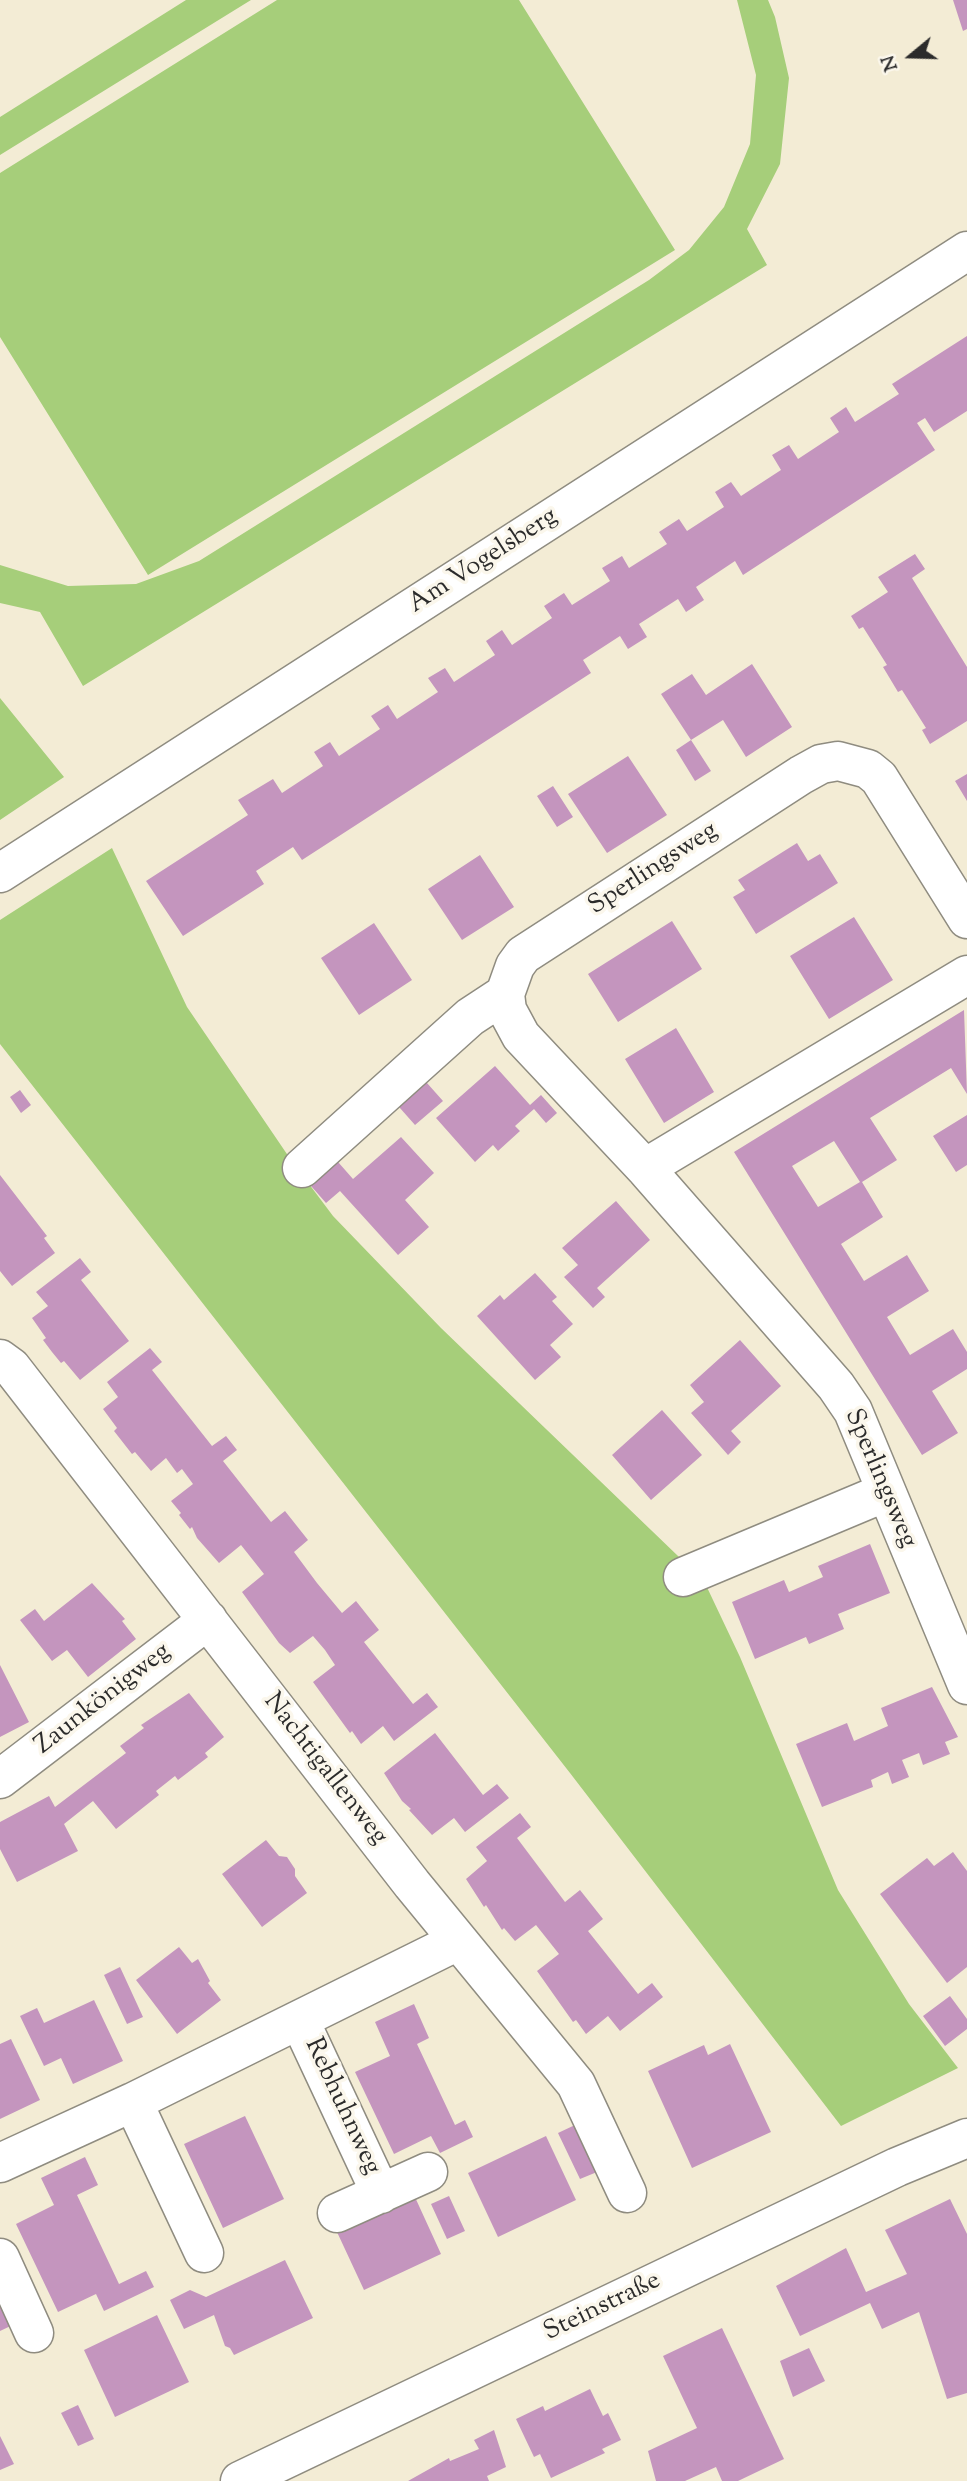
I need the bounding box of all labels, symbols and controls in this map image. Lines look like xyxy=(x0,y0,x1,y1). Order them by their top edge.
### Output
north arrow xyxy=(876,21,946,91)
text: N xyxy=(875,51,906,75)
street label: Am Vogelsberg xyxy=(404,502,564,622)
street label: Sperlingsweg xyxy=(584,817,724,923)
street label: Sperlingsweg xyxy=(836,1405,922,1553)
street label: Zaunkönigweg xyxy=(30,1637,178,1763)
street label: Nachtigallenweg xyxy=(255,1688,393,1852)
street label: Rebhuhnweg xyxy=(296,2034,386,2180)
street label: Steinstraße xyxy=(540,2266,666,2350)

